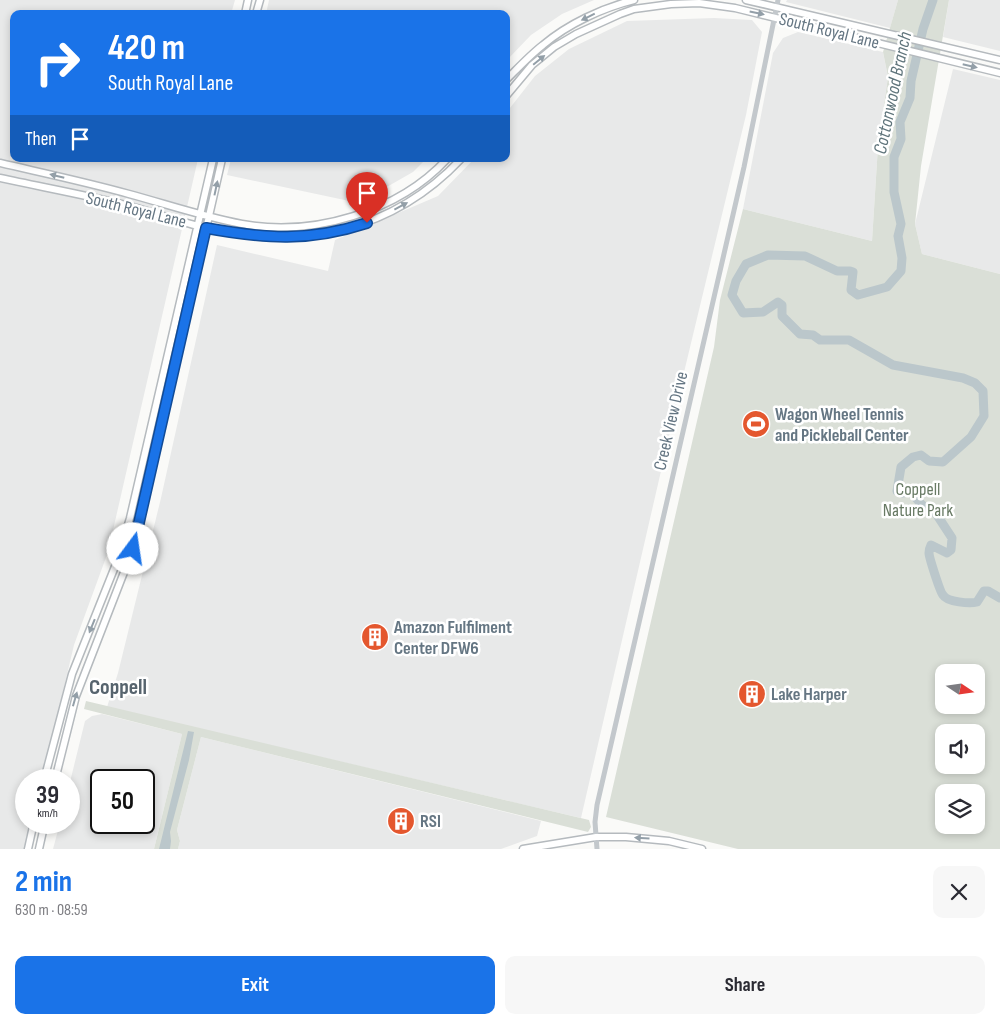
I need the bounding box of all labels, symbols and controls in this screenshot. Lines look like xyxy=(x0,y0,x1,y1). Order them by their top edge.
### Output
street label: South Royal Lane xyxy=(777,8,881,54)
one-way arrow xyxy=(749,9,764,17)
one-way arrow xyxy=(581,14,595,22)
text: 420 m xyxy=(108,27,185,70)
icon: right xyxy=(25,30,90,95)
water label: Cottonwood Branch xyxy=(869,30,917,156)
one-way arrow xyxy=(532,54,545,65)
one-way arrow xyxy=(962,62,977,70)
text: South Royal Lane xyxy=(108,70,233,97)
icon: arrive xyxy=(66,125,94,153)
text: Then xyxy=(25,128,56,151)
one-way arrow xyxy=(50,172,65,180)
pin xyxy=(346,172,388,223)
one-way arrow xyxy=(212,179,220,195)
icon: arrive xyxy=(353,179,381,207)
street label: South Royal Lane xyxy=(84,187,188,233)
one-way arrow xyxy=(394,202,408,210)
street label: Creek View Drive xyxy=(649,370,693,472)
place label: Wagon Wheel Tennis and Pickleball Center xyxy=(775,404,909,446)
sports icon: Wagon Wheel Tennis and Pickleball Center xyxy=(741,409,771,439)
park label: Coppell Nature Park xyxy=(883,479,953,521)
position arrow xyxy=(106,522,158,574)
place label: Amazon Fulfilment Center DFW6 xyxy=(393,617,512,659)
one-way arrow xyxy=(88,619,96,633)
building icon: Amazon Fulfilment Center DFW6 xyxy=(360,622,390,652)
north arrow xyxy=(935,664,985,714)
map controls xyxy=(935,664,985,834)
district label: Coppell xyxy=(89,674,147,701)
building icon: Lake Harper xyxy=(737,679,767,709)
place label: Lake Harper xyxy=(771,684,847,705)
one-way arrow xyxy=(72,691,80,706)
button: sound xyxy=(935,724,985,774)
speed limit sign: 50 xyxy=(90,769,155,834)
text: 39 xyxy=(36,780,59,811)
button: layers xyxy=(935,784,985,834)
text: km/h xyxy=(37,806,58,821)
building icon: RSI xyxy=(386,806,416,836)
place label: RSI xyxy=(420,811,441,832)
one-way arrow xyxy=(634,833,650,841)
text: 2 min xyxy=(15,864,72,900)
button: close xyxy=(933,866,985,918)
text: 630 m · 08:59 xyxy=(15,901,88,920)
button: Exit xyxy=(15,956,495,1014)
button: Share xyxy=(505,956,985,1014)

